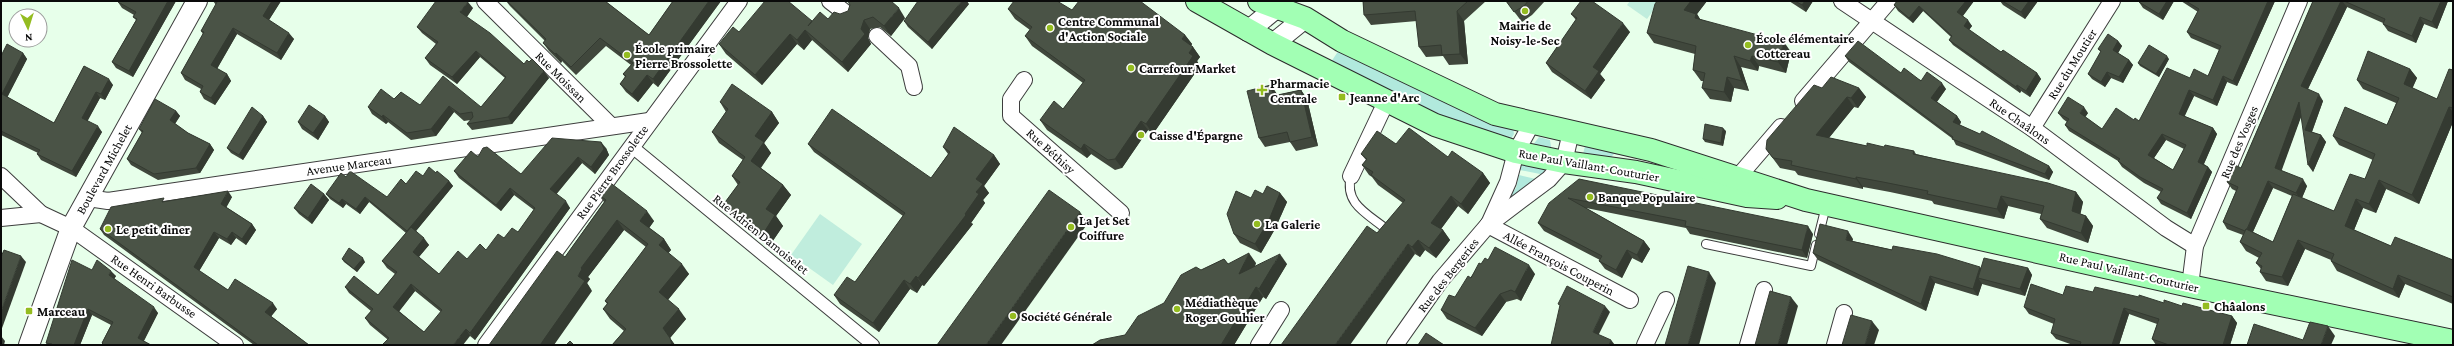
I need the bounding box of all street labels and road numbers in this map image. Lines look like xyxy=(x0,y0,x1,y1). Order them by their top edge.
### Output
street label: Rue du Moutier xyxy=(2044,26,2100,102)
street label: Rue Moissan xyxy=(532,48,590,106)
street label: Rue Chaâlons xyxy=(1987,95,2053,147)
street label: Rue des Vosges xyxy=(2217,103,2261,181)
street label: Boulevard Michelet xyxy=(73,121,135,217)
street label: Rue Pierre Brossolette xyxy=(573,122,651,222)
street label: Rue Béthisy xyxy=(1023,125,1079,178)
street label: Rue Paul Vaillant-Couturier xyxy=(1517,145,1661,185)
street label: Avenue Marceau xyxy=(305,152,393,178)
street label: Rue Adrien Damoiselet xyxy=(710,191,812,278)
street label: Allée François Couperin xyxy=(1501,228,1617,298)
street label: Rue des Bergeries xyxy=(1414,235,1482,315)
street label: Rue Paul Vaillant-Couturier xyxy=(2058,249,2201,295)
street label: Rue Henri Barbusse xyxy=(108,251,200,321)

